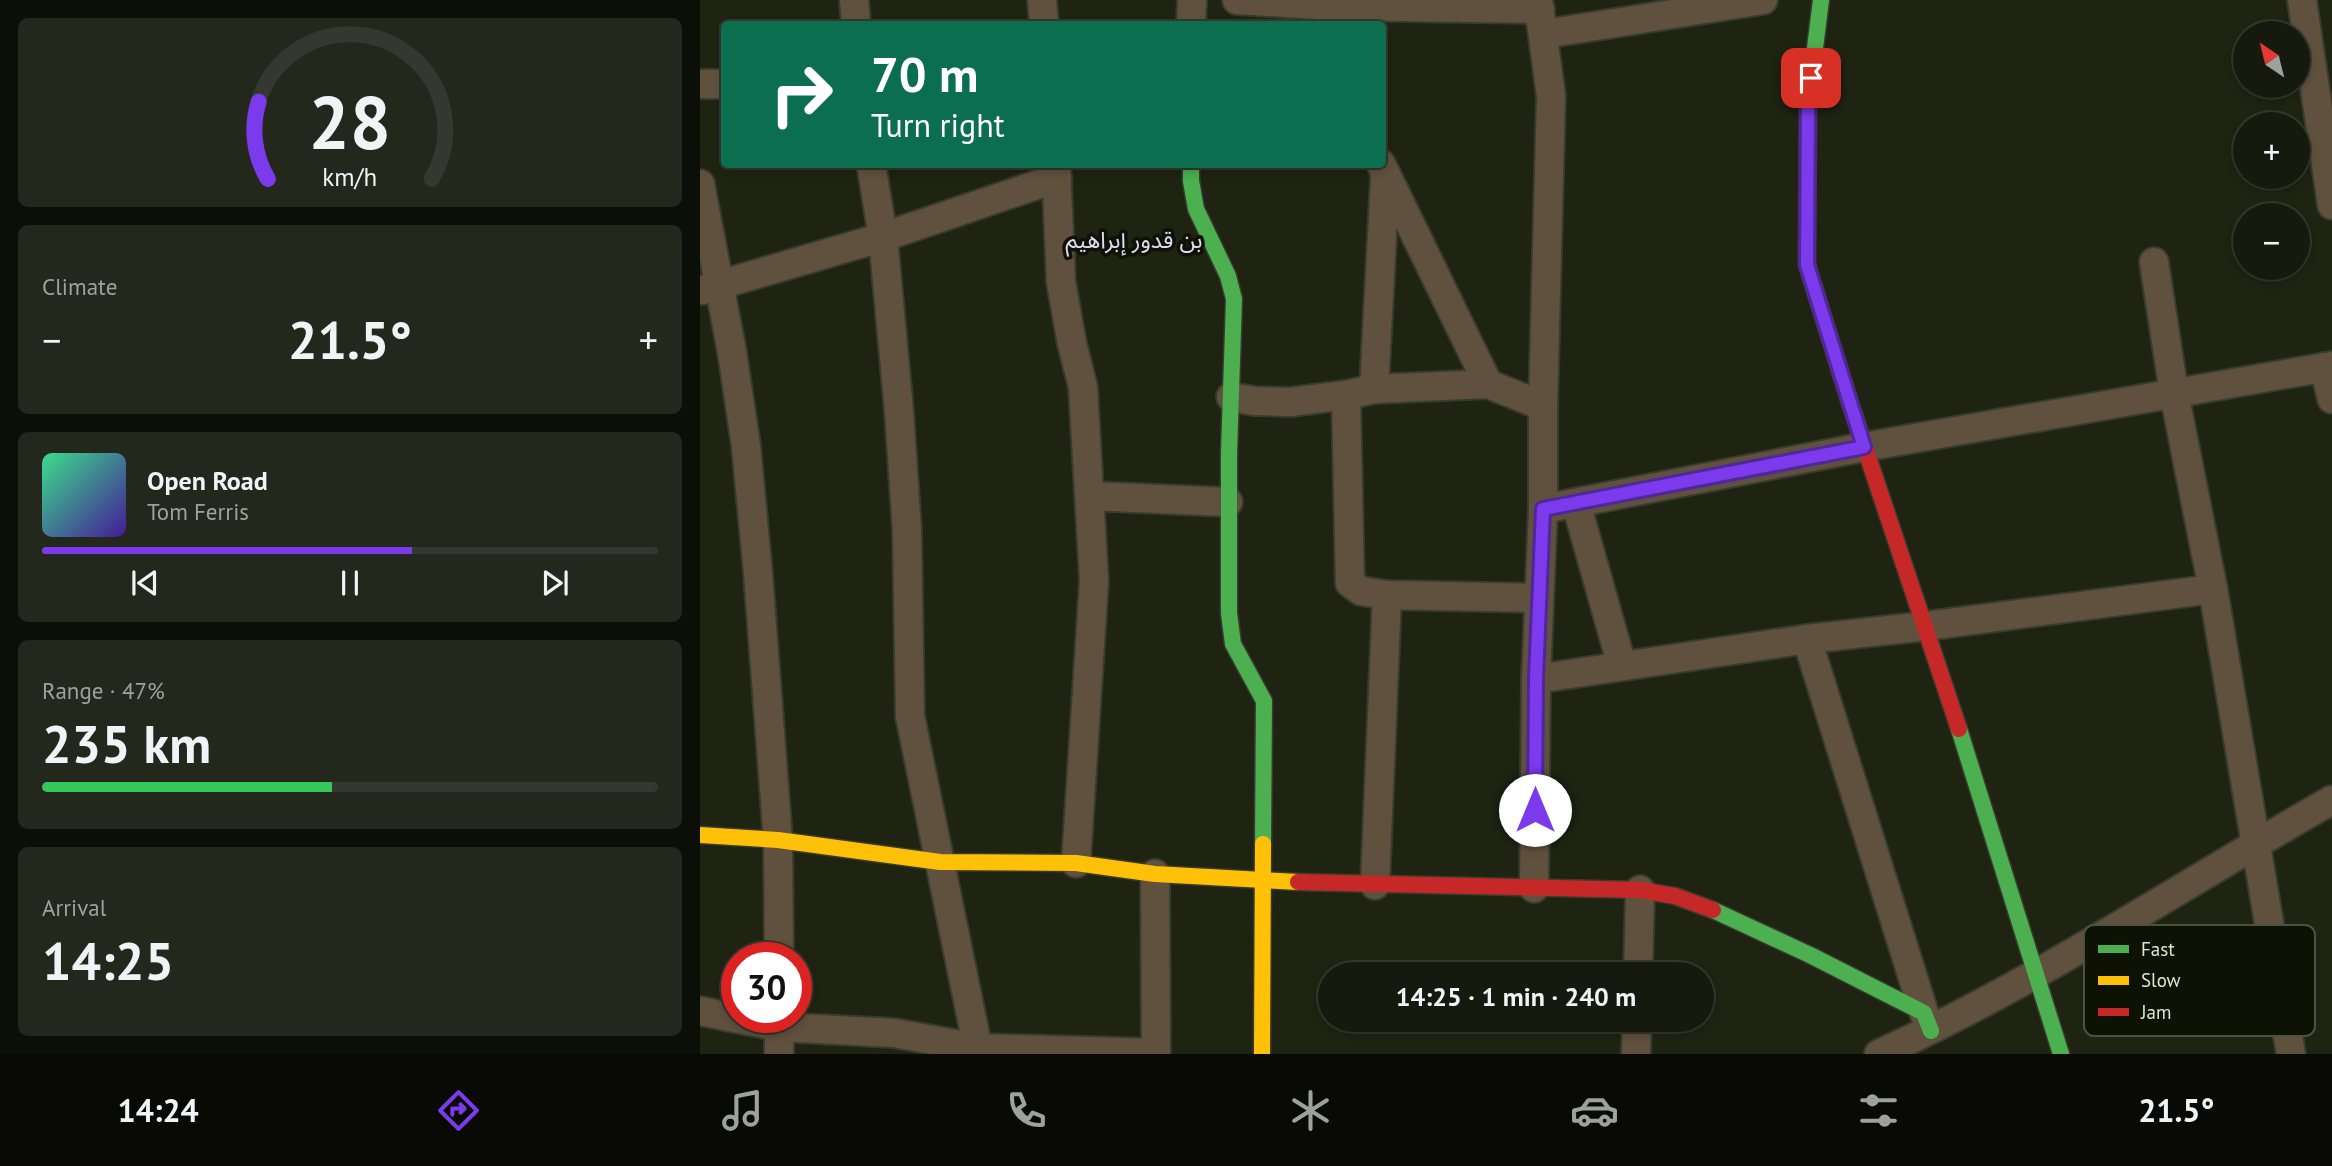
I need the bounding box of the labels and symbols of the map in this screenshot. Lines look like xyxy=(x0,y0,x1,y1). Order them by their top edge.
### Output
north arrow xyxy=(2233,21,2310,98)
pin xyxy=(1781,48,1841,108)
district label: بن قدور إبراهيم xyxy=(1066,225,1202,257)
position arrow xyxy=(1498,773,1572,847)
legend xyxy=(2084,925,2315,1036)
text: Fast xyxy=(2141,937,2175,961)
speed limit sign: 30 xyxy=(721,942,812,1033)
text: Slow xyxy=(2141,968,2181,992)
text: Jam xyxy=(2140,1000,2171,1024)

